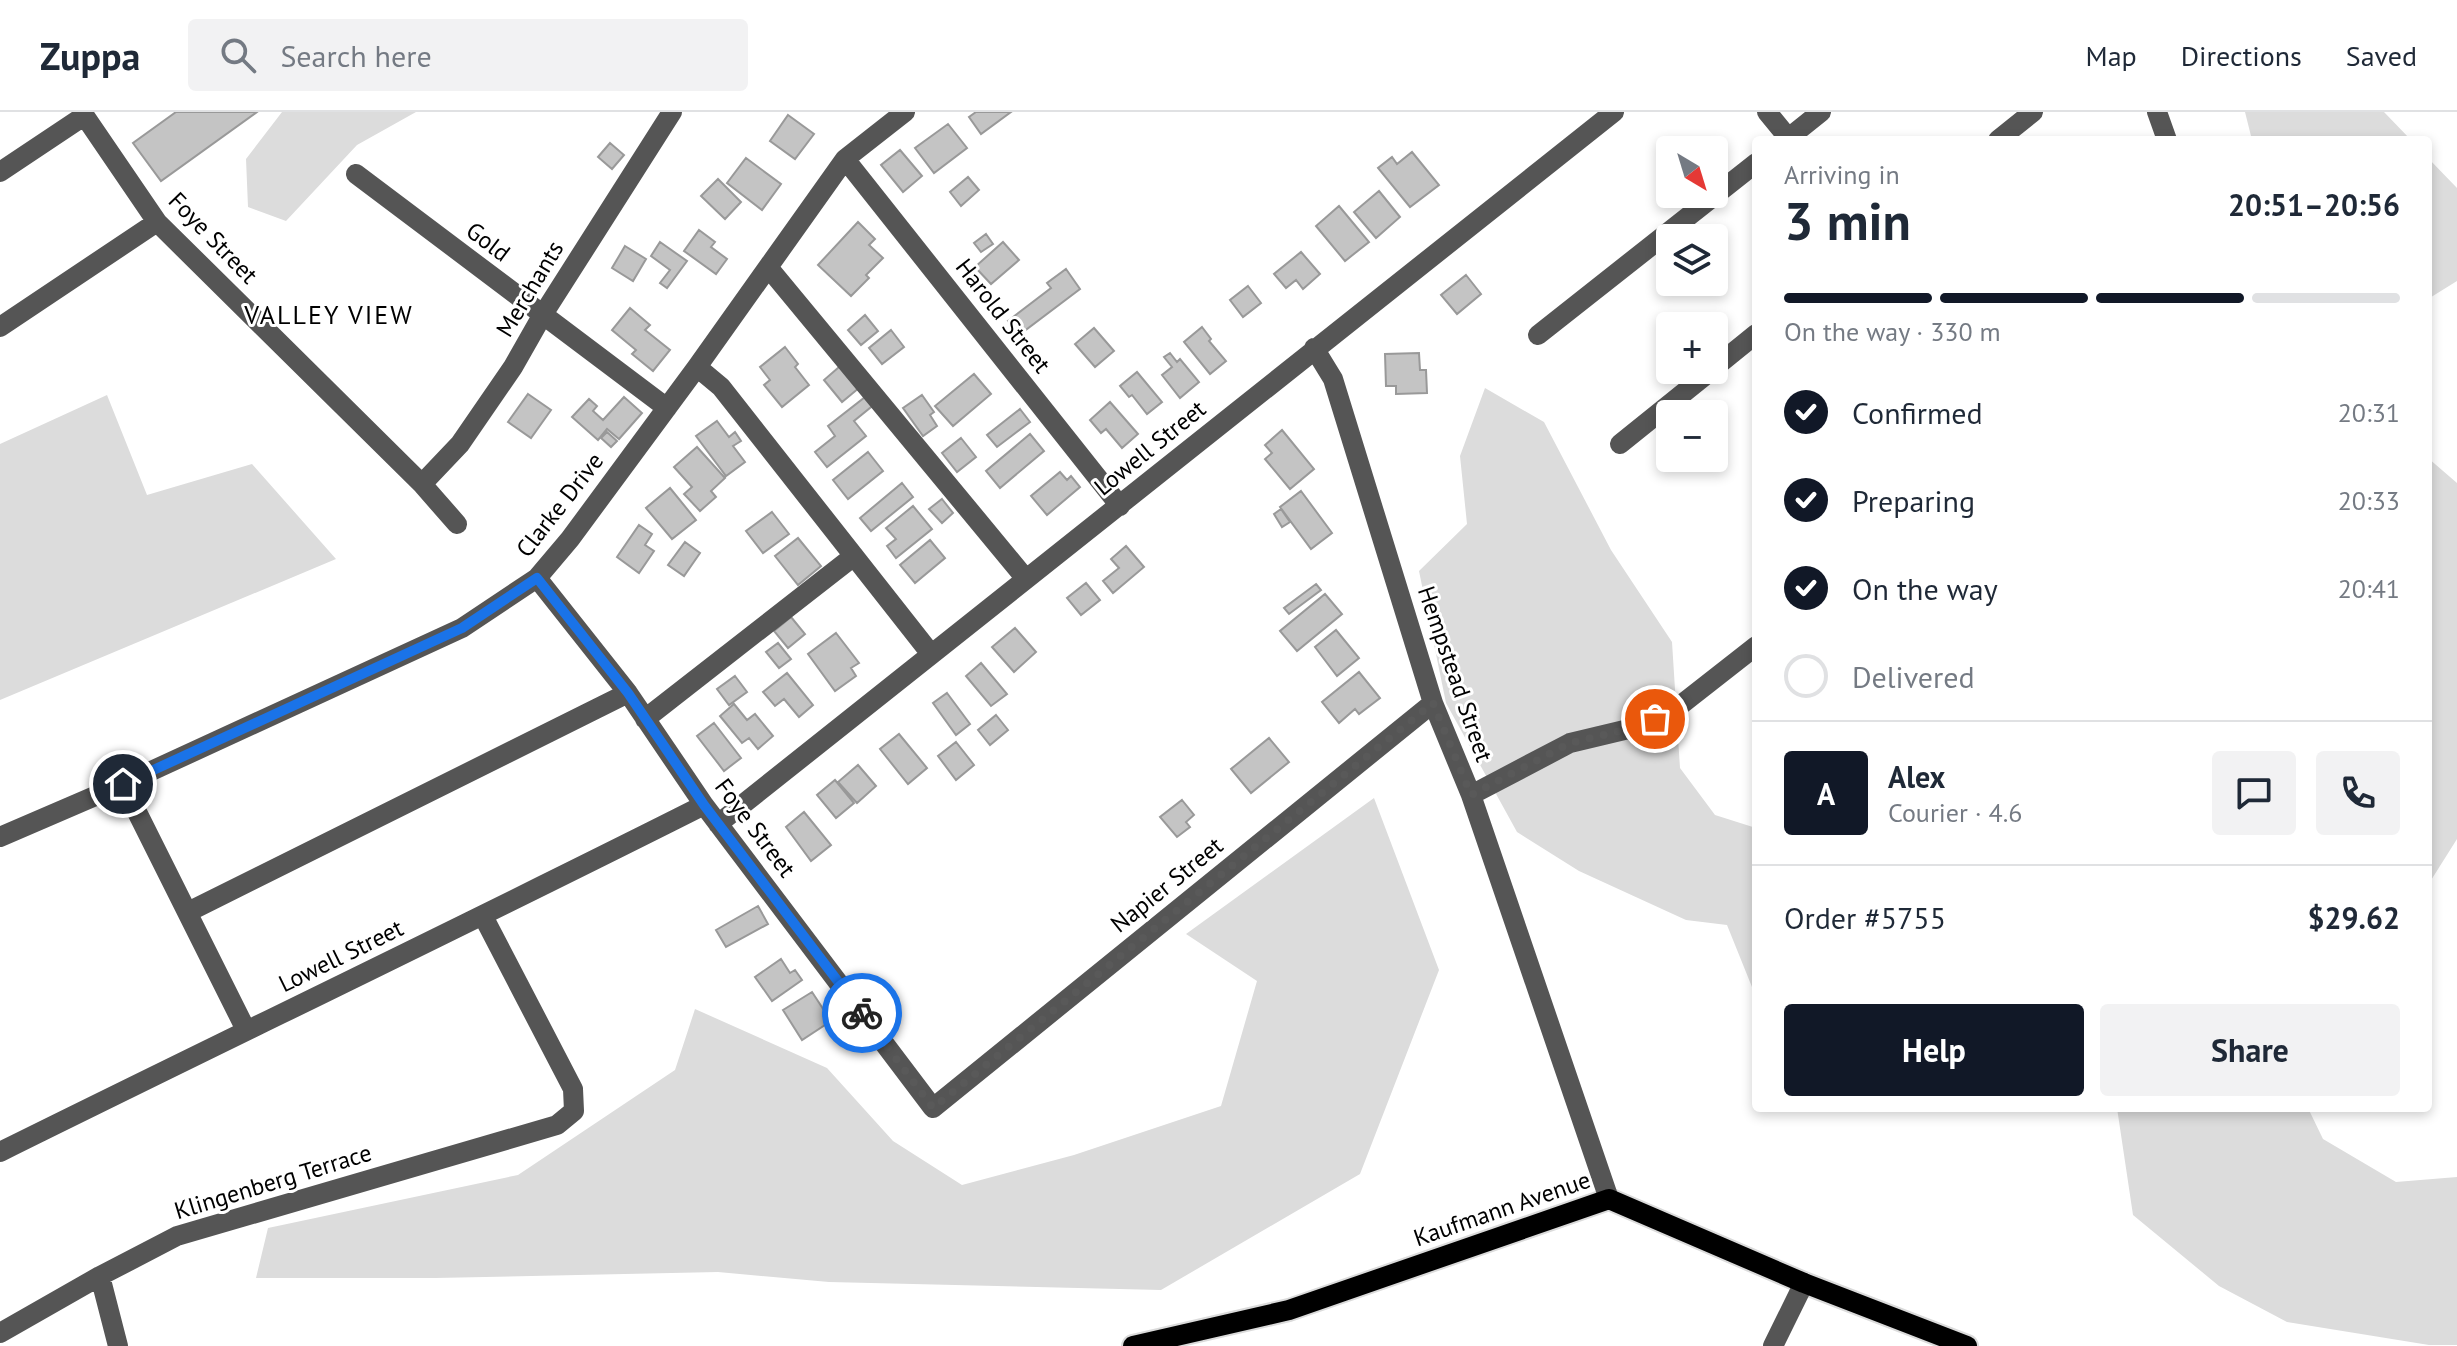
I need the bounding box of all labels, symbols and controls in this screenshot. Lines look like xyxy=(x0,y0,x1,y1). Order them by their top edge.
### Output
search box xyxy=(188,19,748,91)
text: Zuppa xyxy=(40,31,140,80)
icon: search xyxy=(216,33,260,77)
text: Search here xyxy=(280,36,432,75)
text: Map xyxy=(2086,37,2137,74)
text: Directions xyxy=(2181,37,2302,74)
text: Saved xyxy=(2346,37,2417,74)
north arrow xyxy=(1656,136,1728,208)
map controls xyxy=(1656,136,1728,472)
text: Arriving in xyxy=(1784,158,1900,191)
street label: Foye Street xyxy=(162,185,265,290)
text: 20:51–20:56 xyxy=(2228,185,2400,224)
text: 3 min xyxy=(1784,187,1911,254)
street label: Gold xyxy=(460,215,517,268)
button: layers xyxy=(1656,224,1728,296)
street label: Merchants xyxy=(489,235,570,342)
street label: Harold Street xyxy=(949,252,1058,379)
district label: VALLEY VIEW xyxy=(243,298,414,331)
button: + xyxy=(1656,312,1728,384)
text: On the way · 330 m xyxy=(1784,315,2001,348)
icon: check xyxy=(1784,390,1828,434)
street label: Lowell Street xyxy=(1088,393,1212,502)
text: Confirmed xyxy=(1852,393,1983,432)
text: 20:31 xyxy=(2338,396,2400,429)
button: − xyxy=(1656,400,1728,472)
street label: Clarke Drive xyxy=(509,446,610,563)
icon: check xyxy=(1784,478,1828,522)
text: Preparing xyxy=(1852,481,1975,520)
text: 20:33 xyxy=(2338,484,2400,517)
icon: check xyxy=(1784,566,1828,610)
text: On the way xyxy=(1852,569,1998,608)
text: 20:41 xyxy=(2338,572,2400,605)
street label: Hempstead Street xyxy=(1411,582,1500,766)
text: Delivered xyxy=(1852,657,1975,696)
pin xyxy=(1621,685,1689,753)
icon: bag xyxy=(1633,697,1677,741)
pin xyxy=(89,750,157,818)
button: chat xyxy=(2212,751,2296,835)
button: phone xyxy=(2316,751,2400,835)
text: Alex xyxy=(1888,757,1945,796)
icon: home xyxy=(101,762,145,806)
street label: Foye Street xyxy=(708,772,803,883)
text: A xyxy=(1817,774,1835,813)
text: Courier · 4.6 xyxy=(1888,796,2022,829)
street label: Napier Street xyxy=(1104,830,1229,939)
text: Order #5755 xyxy=(1784,898,1946,937)
text: $29.62 xyxy=(2308,898,2400,937)
street label: Lowell Street xyxy=(273,912,408,999)
courier xyxy=(822,973,902,1053)
icon: bike xyxy=(840,991,884,1035)
button: Help xyxy=(1784,1004,2084,1096)
button: Share xyxy=(2100,1004,2400,1096)
street label: Klingenberg Terrace xyxy=(171,1137,375,1226)
street label: Kaufmann Avenue xyxy=(1409,1164,1594,1253)

